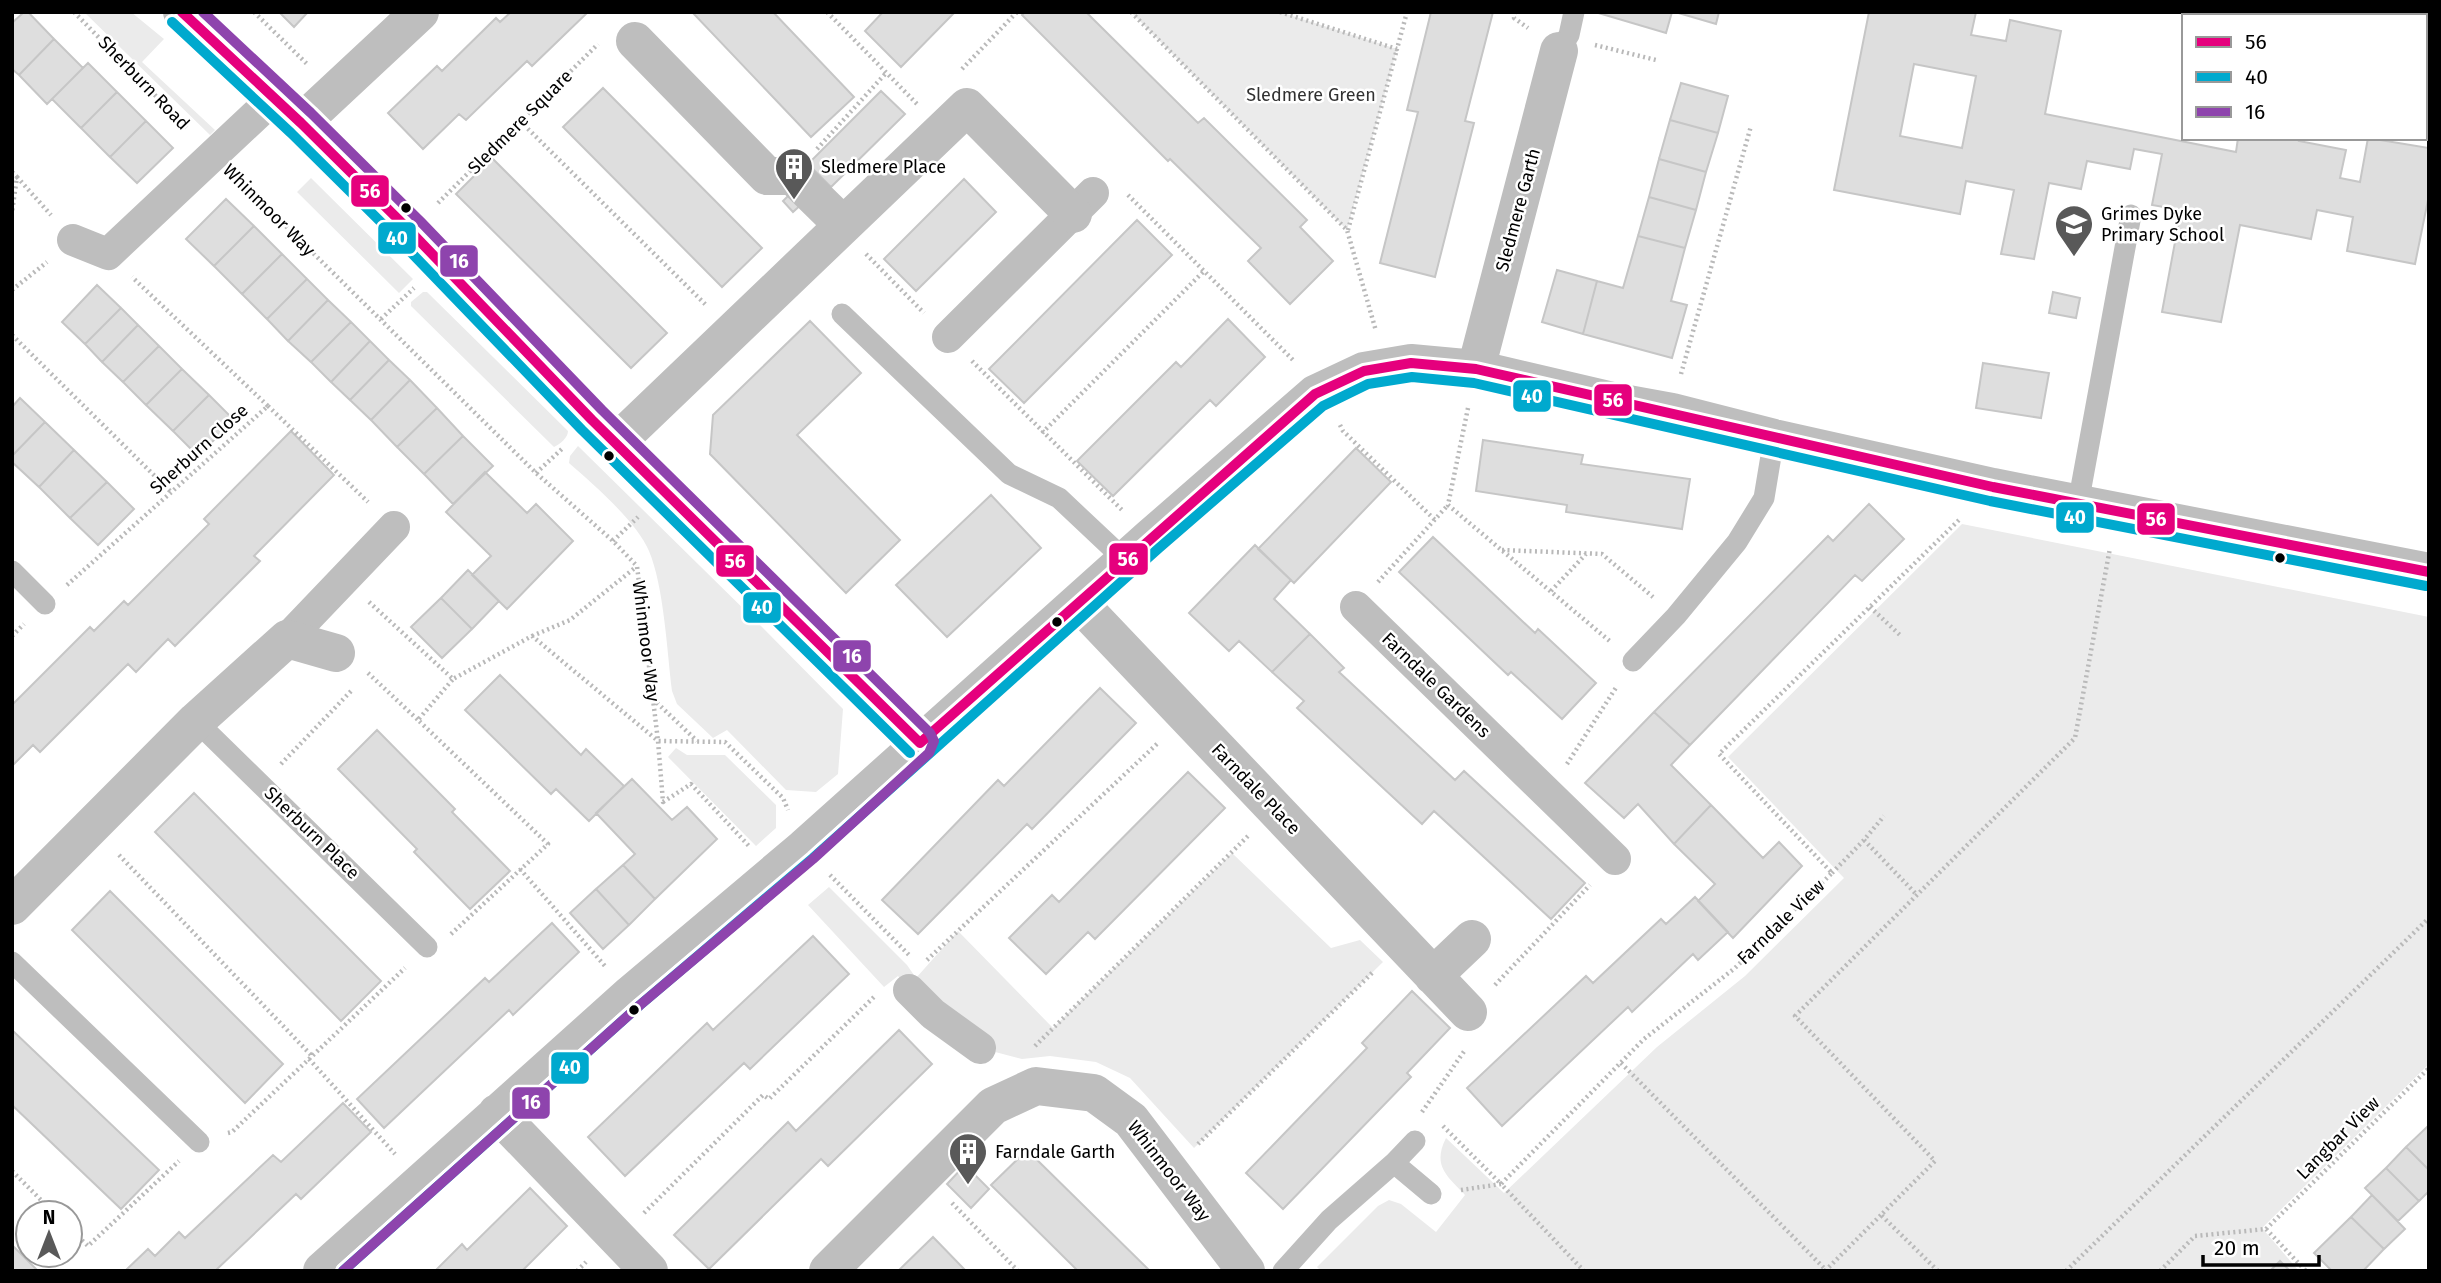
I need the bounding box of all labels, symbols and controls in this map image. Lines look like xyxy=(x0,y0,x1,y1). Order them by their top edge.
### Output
legend xyxy=(2182,14,2427,140)
text: 56 xyxy=(2245,29,2267,55)
street label: Sherburn Road xyxy=(94,31,194,135)
text: 40 xyxy=(2245,64,2268,90)
street label: Sledmere Square xyxy=(463,65,577,179)
park label: Sledmere Green xyxy=(1246,84,1376,106)
text: 16 xyxy=(2245,99,2265,125)
building icon: Sledmere Place xyxy=(773,146,815,201)
street label: Sledmere Garth xyxy=(1491,146,1545,274)
place label: Sledmere Place xyxy=(821,156,946,178)
street label: Whinmoor Way xyxy=(218,159,320,261)
line badge: 56 xyxy=(350,174,390,208)
text: 56 xyxy=(360,180,381,203)
unlabelled marker xyxy=(399,201,413,215)
school or university icon: Grimes Dyke Primary School xyxy=(2053,203,2095,258)
place label: Grimes Dyke Primary School xyxy=(2101,203,2224,246)
line badge: 40 xyxy=(377,221,417,255)
text: 40 xyxy=(386,227,408,250)
line badge: 16 xyxy=(439,244,479,278)
text: 16 xyxy=(449,250,469,273)
line badge: 40 xyxy=(1512,379,1552,413)
line badge: 56 xyxy=(1593,383,1633,417)
text: 40 xyxy=(1521,385,1543,408)
text: 56 xyxy=(1603,389,1624,412)
street label: Sherburn Close xyxy=(145,399,253,499)
unlabelled marker xyxy=(602,449,616,463)
line badge: 40 xyxy=(2055,501,2095,534)
line badge: 56 xyxy=(2136,502,2176,536)
text: 40 xyxy=(2064,506,2086,529)
text: 56 xyxy=(2146,508,2167,531)
line badge: 56 xyxy=(1108,542,1149,576)
line badge: 56 xyxy=(715,544,755,578)
text: 56 xyxy=(1118,548,1139,571)
text: 56 xyxy=(725,550,746,573)
unlabelled marker xyxy=(2273,551,2287,565)
street label: Whinmoor Way xyxy=(628,579,664,703)
line badge: 40 xyxy=(742,591,782,624)
text: 40 xyxy=(751,596,773,619)
unlabelled marker xyxy=(1050,615,1064,629)
street label: Farndale Gardens xyxy=(1377,628,1495,742)
line badge: 16 xyxy=(832,639,872,673)
text: 16 xyxy=(842,645,862,668)
street label: Farndale Place xyxy=(1207,739,1305,839)
street label: Sherburn Place xyxy=(260,782,364,884)
street label: Farndale View xyxy=(1733,875,1829,969)
unlabelled marker xyxy=(627,1003,641,1017)
line badge: 40 xyxy=(550,1051,590,1085)
text: 40 xyxy=(559,1056,581,1079)
line badge: 16 xyxy=(511,1086,551,1120)
text: 16 xyxy=(521,1091,541,1114)
street label: Langbar View xyxy=(2292,1092,2384,1184)
street label: Whinmoor Way xyxy=(1123,1116,1215,1226)
building icon: Farndale Garth xyxy=(947,1131,989,1186)
place label: Farndale Garth xyxy=(995,1141,1115,1163)
north arrow xyxy=(14,1199,84,1269)
text: N xyxy=(43,1206,55,1229)
scale bar xyxy=(2203,1224,2318,1268)
text: 20 m xyxy=(2214,1235,2260,1261)

